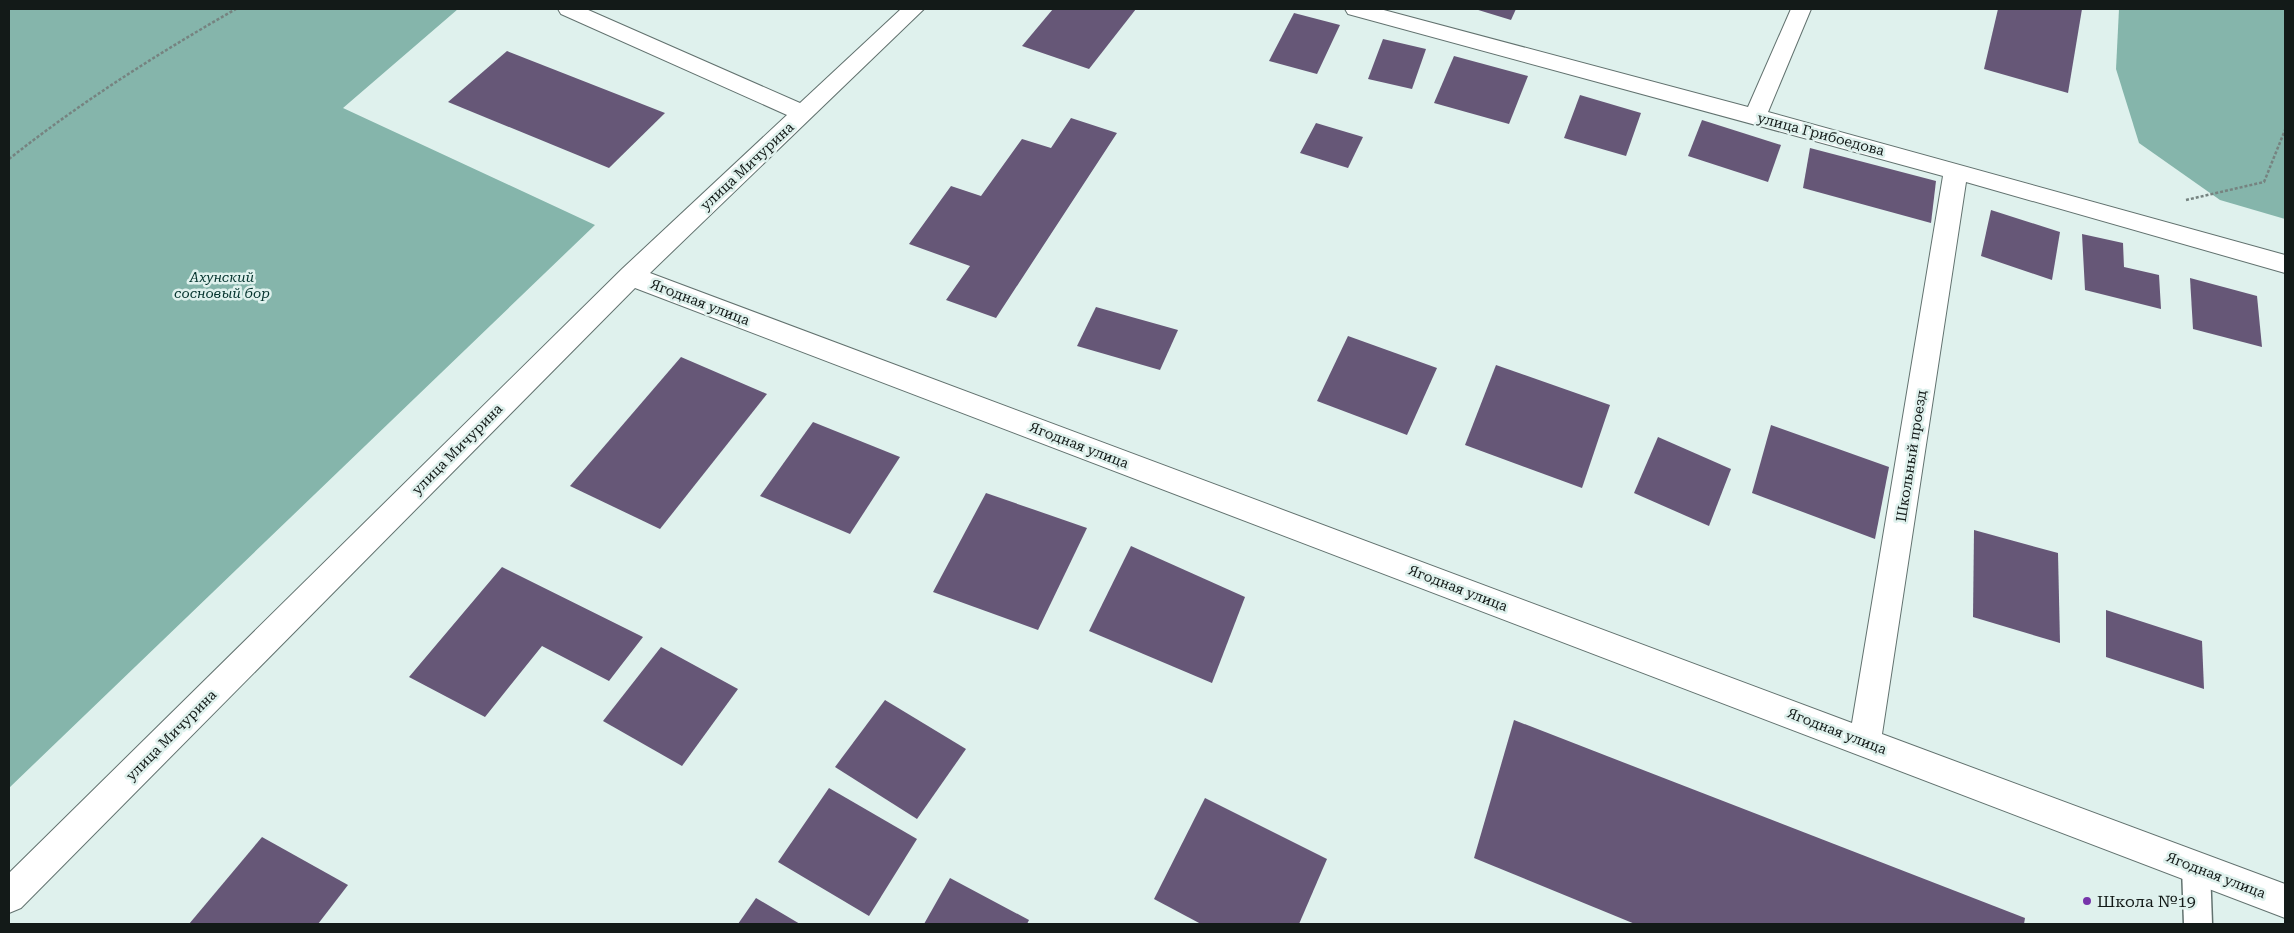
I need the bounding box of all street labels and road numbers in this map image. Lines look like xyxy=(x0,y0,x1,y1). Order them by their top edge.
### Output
street label: улица Грибоедова xyxy=(1756,109,1887,159)
street label: улица Мичурина xyxy=(697,119,797,213)
street label: Ягодная улица xyxy=(648,276,752,328)
street label: Школьный проезд xyxy=(1893,389,1929,523)
street label: улица Мичурина xyxy=(408,400,506,498)
street label: Ягодная улица xyxy=(1027,419,1131,471)
street label: Ягодная улица xyxy=(1406,562,1510,614)
street label: улица Мичурина xyxy=(122,686,220,784)
street label: Ягодная улица xyxy=(1785,705,1889,757)
street label: Ягодная улица xyxy=(2164,849,2268,901)

